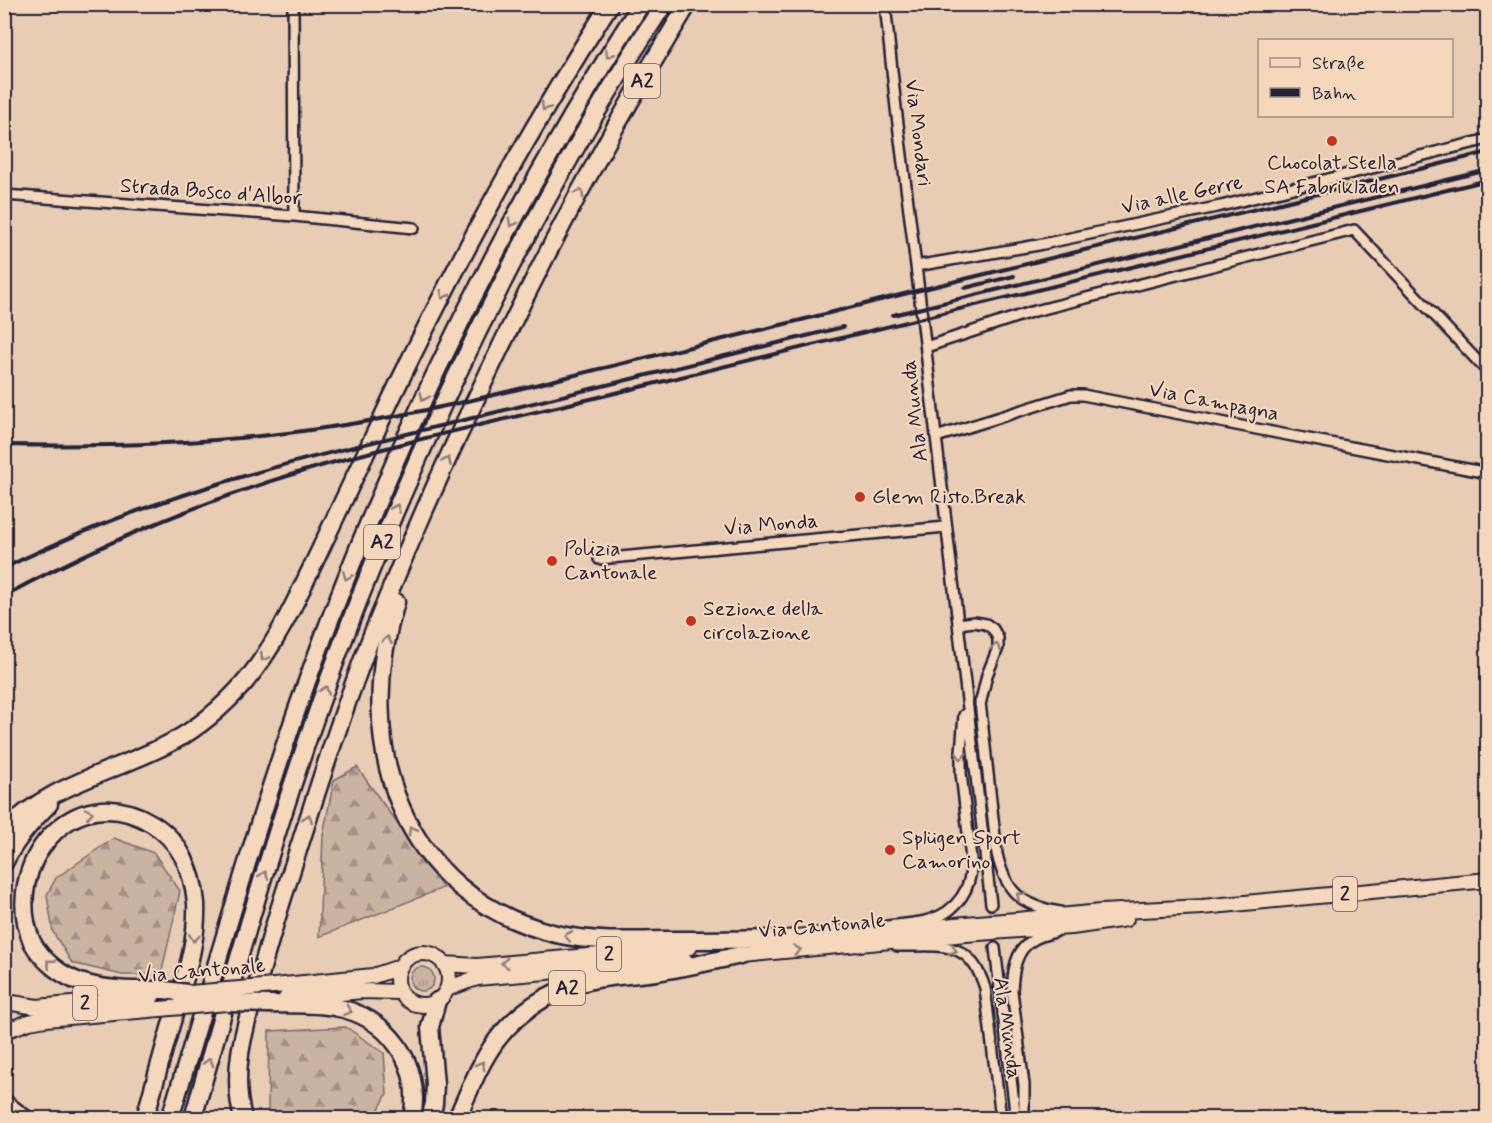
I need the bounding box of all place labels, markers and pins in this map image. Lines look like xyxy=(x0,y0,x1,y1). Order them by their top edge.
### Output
marker: Chocolat Stella SA Fabrikladen xyxy=(1325,134,1339,148)
place label: Chocolat Stella SA Fabrikladen xyxy=(1264,149,1400,201)
place label: Glem Risto.Break xyxy=(872,483,1026,511)
marker: Glem Risto.Break xyxy=(853,490,867,504)
place label: Polizia Cantonale xyxy=(564,535,657,587)
marker: Polizia Cantonale xyxy=(545,554,559,568)
place label: Sezione della circolazione xyxy=(703,595,823,647)
marker: Sezione della circolazione xyxy=(684,614,698,628)
place label: Splügen Sport Camorino xyxy=(902,824,1021,876)
marker: Splügen Sport Camorino xyxy=(883,843,897,857)

